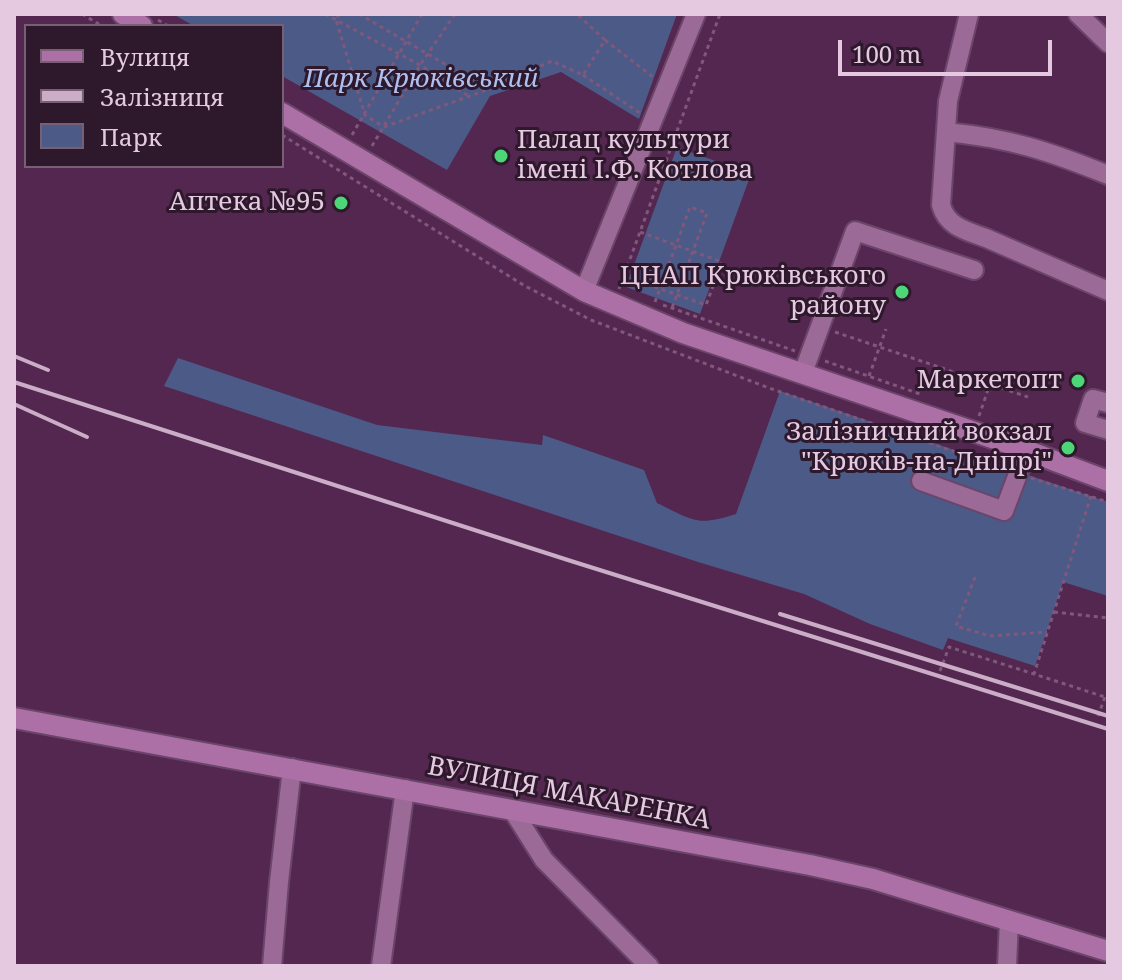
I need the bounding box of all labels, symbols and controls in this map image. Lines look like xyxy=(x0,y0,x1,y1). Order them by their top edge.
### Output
legend xyxy=(24,24,284,168)
scale bar xyxy=(842,24,1056,74)
text: 100 m xyxy=(852,37,921,70)
text: Вулиця xyxy=(100,40,190,73)
park label: Парк Крюківський xyxy=(304,64,538,96)
text: Залізниця xyxy=(100,80,224,113)
text: Парк xyxy=(100,120,162,153)
place label: Палац культури імені І.Ф. Котлова xyxy=(517,125,753,186)
marker: Палац культури імені І.Ф. Котлова xyxy=(492,147,510,165)
place label: Аптека №95 xyxy=(169,187,325,219)
marker: Аптека №95 xyxy=(332,194,350,212)
place label: ЦНАП Крюківського району xyxy=(620,261,886,322)
marker: ЦНАП Крюківського району xyxy=(893,283,911,301)
place label: Маркетопт xyxy=(917,365,1062,397)
marker: Маркетопт xyxy=(1069,372,1087,390)
place label: Залізничний вокзал "Крюкiв-на-Днiпрi" xyxy=(786,417,1052,478)
marker: Залізничний вокзал "Крюкiв-на-Днiпрi" xyxy=(1059,439,1077,457)
street label: ВУЛИЦЯ МАКАРЕНКА xyxy=(425,751,713,837)

